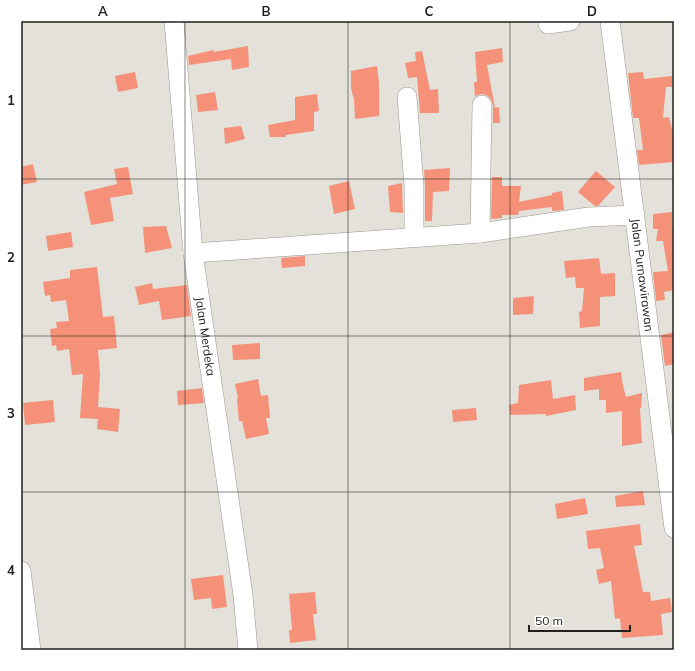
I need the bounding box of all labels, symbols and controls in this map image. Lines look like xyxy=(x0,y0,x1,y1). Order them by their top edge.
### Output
text: A xyxy=(98,3,108,19)
text: B xyxy=(262,3,271,19)
text: C xyxy=(425,3,434,19)
text: D xyxy=(587,3,597,19)
text: 1 xyxy=(7,92,15,108)
street label: Jalan Purnawirawan xyxy=(628,217,657,332)
text: 2 xyxy=(7,249,15,265)
street label: Jalan Merdeka xyxy=(193,296,219,377)
text: 3 xyxy=(7,405,15,421)
text: 4 xyxy=(7,562,15,578)
scale bar xyxy=(529,607,630,633)
text: 50 m xyxy=(535,613,563,628)

